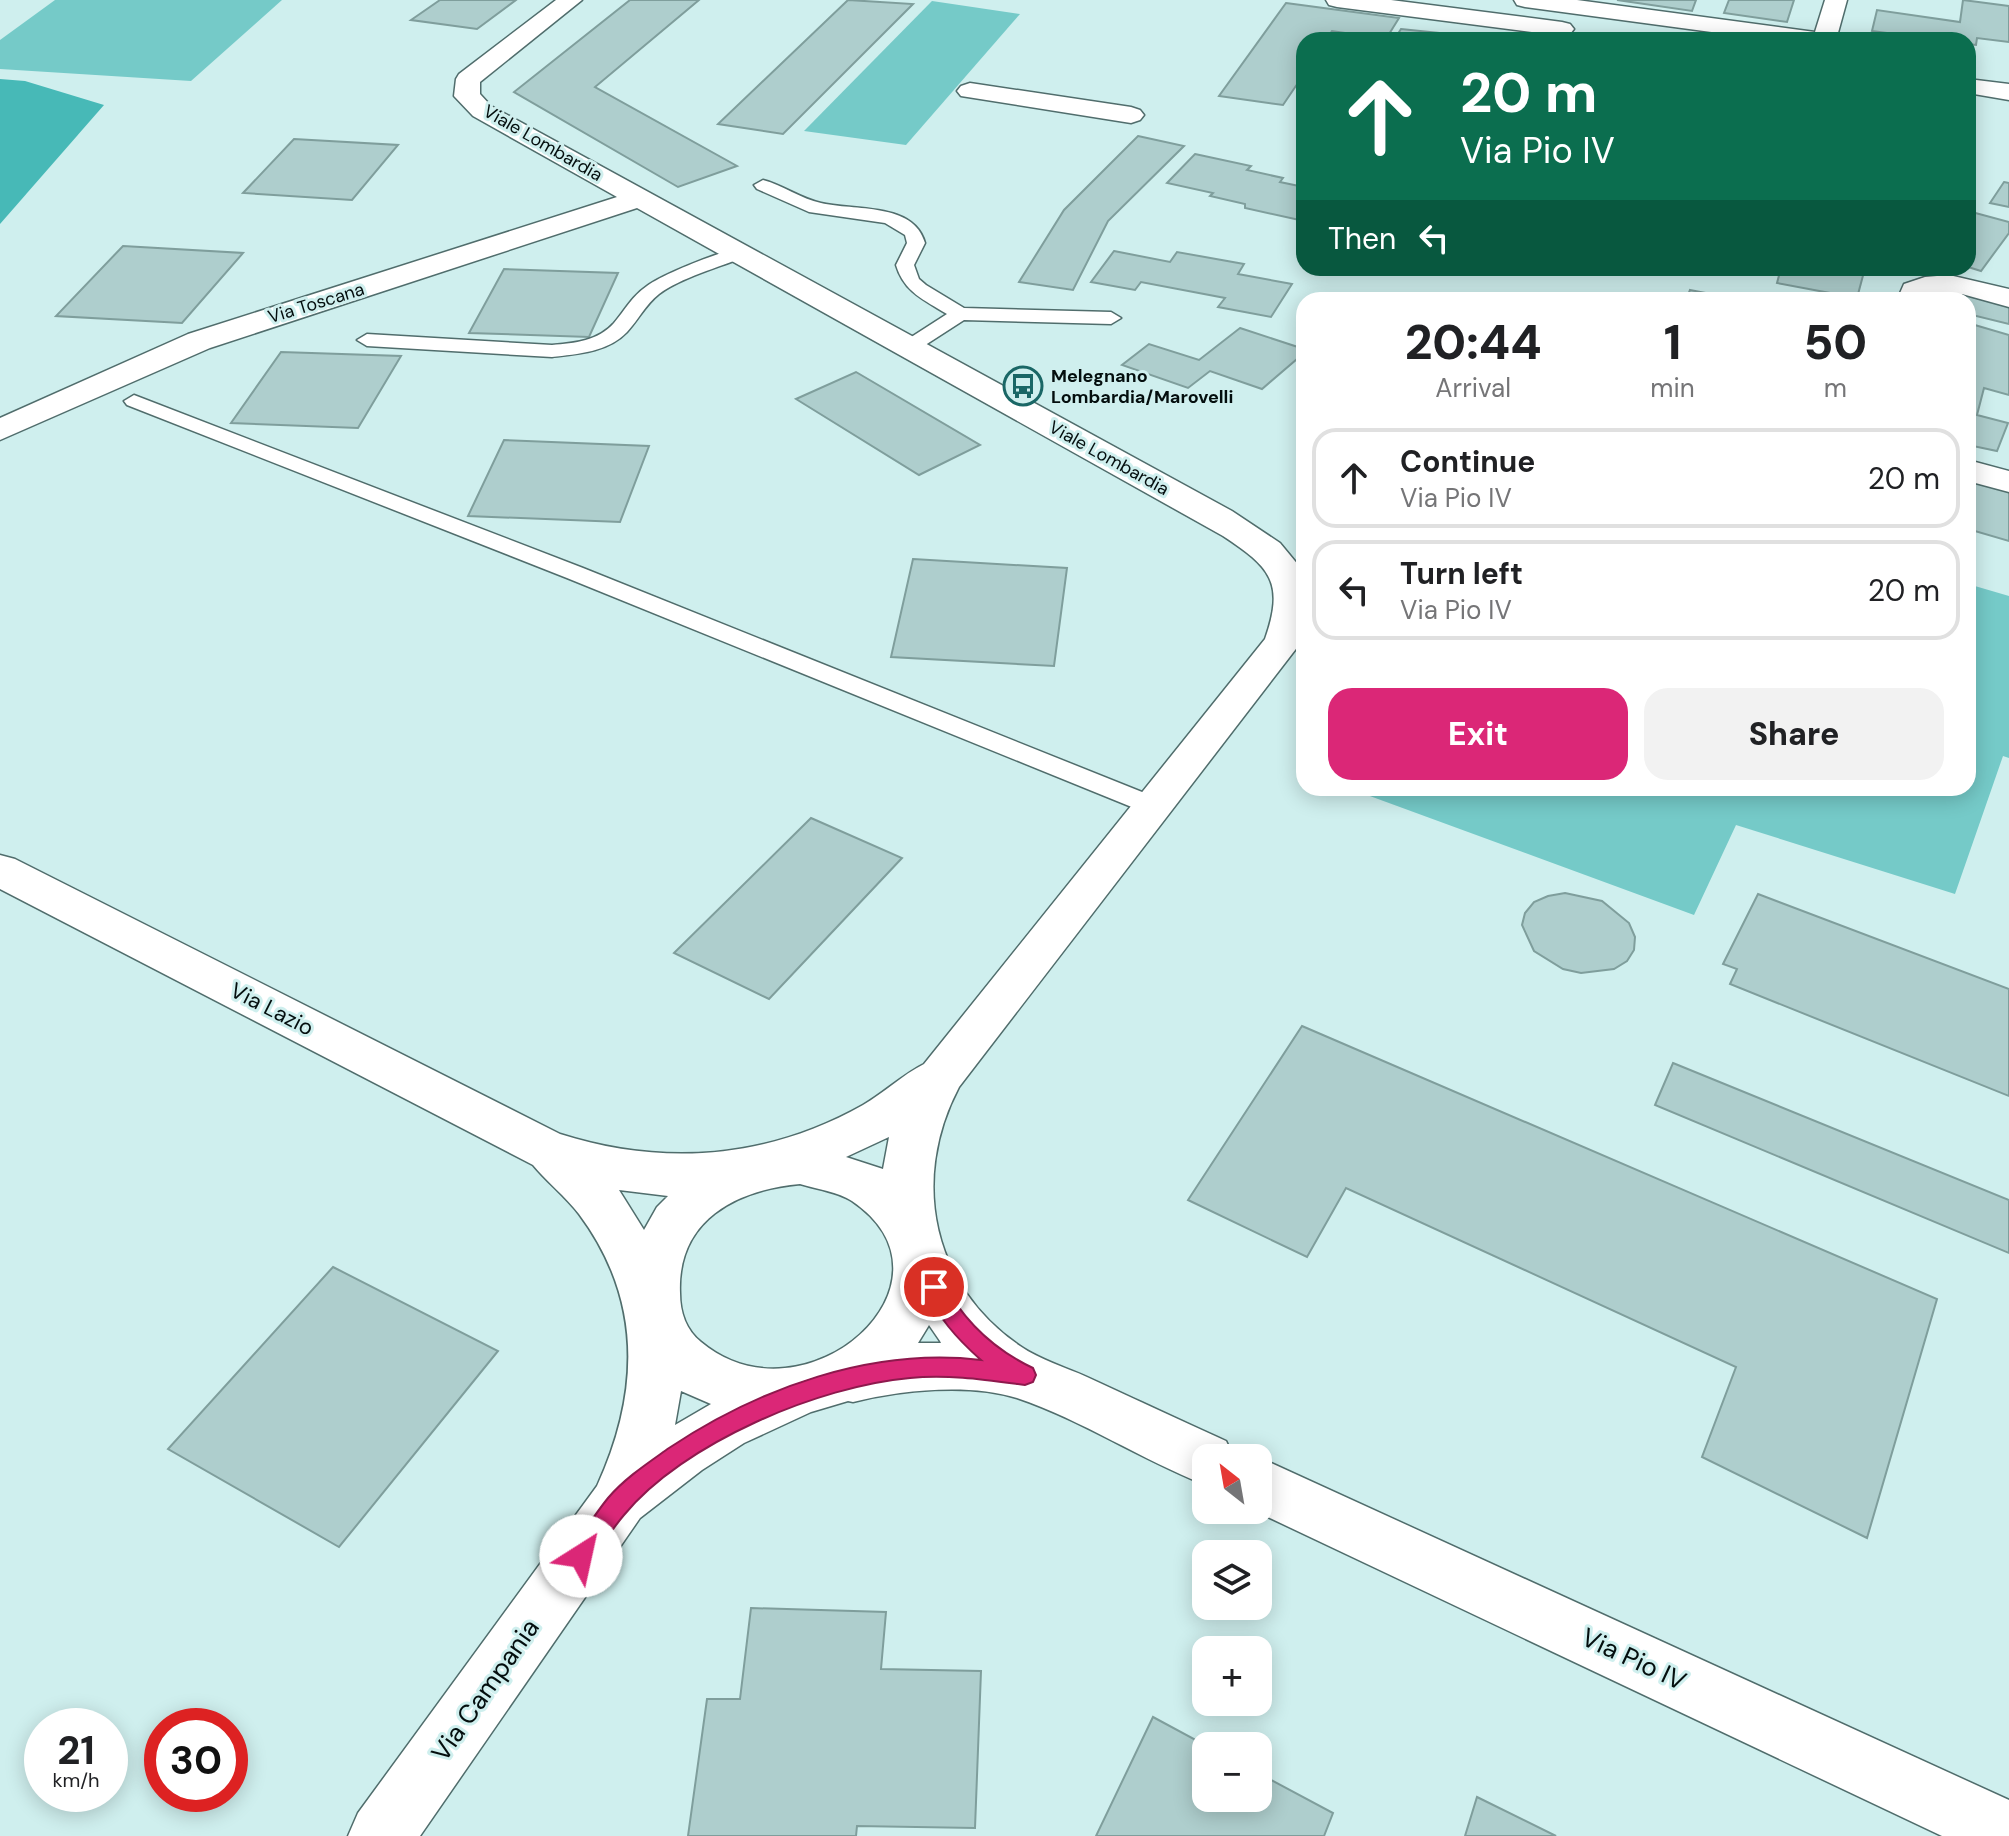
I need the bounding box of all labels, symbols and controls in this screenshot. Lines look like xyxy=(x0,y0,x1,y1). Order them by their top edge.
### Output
text: 20 m xyxy=(1460,56,1597,129)
icon: ahead xyxy=(1328,64,1432,168)
street label: Viale Lombardia xyxy=(479,99,607,187)
text: Via Pio IV xyxy=(1460,127,1615,174)
icon: left xyxy=(1412,216,1456,260)
text: Then xyxy=(1328,219,1396,258)
street label: Via Toscana xyxy=(265,277,367,329)
text: 20:44 xyxy=(1405,311,1542,374)
text: 1 xyxy=(1664,311,1681,374)
text: 50 xyxy=(1803,311,1867,374)
place label: Melegnano Lombardia/Marovelli xyxy=(1051,364,1233,409)
bus stop icon: Melegnano Lombardia/Marovelli xyxy=(1002,365,1044,407)
text: Arrival xyxy=(1435,371,1511,405)
text: min xyxy=(1650,371,1695,405)
text: m xyxy=(1824,371,1847,405)
street label: Viale Lombardia xyxy=(1045,415,1173,501)
text: Continue xyxy=(1400,442,1535,481)
icon: ahead xyxy=(1332,456,1376,500)
text: 20 m xyxy=(1868,459,1940,498)
text: Via Pio IV xyxy=(1400,481,1512,515)
text: Turn left xyxy=(1400,554,1523,593)
icon: left xyxy=(1332,568,1376,612)
text: 20 m xyxy=(1868,571,1940,610)
text: Via Pio IV xyxy=(1400,593,1512,627)
button: Exit xyxy=(1328,688,1628,780)
button: Share xyxy=(1644,688,1944,780)
street label: Via Lazio xyxy=(225,976,319,1042)
pin xyxy=(900,1253,968,1321)
icon: arrive xyxy=(912,1265,956,1309)
north arrow xyxy=(1192,1444,1272,1524)
map controls xyxy=(1192,1444,1272,1812)
position arrow xyxy=(539,1514,623,1598)
button: layers xyxy=(1192,1540,1272,1620)
street label: Via Campania xyxy=(423,1612,547,1768)
street label: Via Pio IV xyxy=(1576,1620,1692,1698)
button: + xyxy=(1192,1636,1272,1716)
speed limit sign: 30 xyxy=(144,1708,248,1812)
text: 21 xyxy=(57,1724,95,1776)
button: − xyxy=(1192,1732,1272,1812)
text: km/h xyxy=(52,1767,100,1793)

